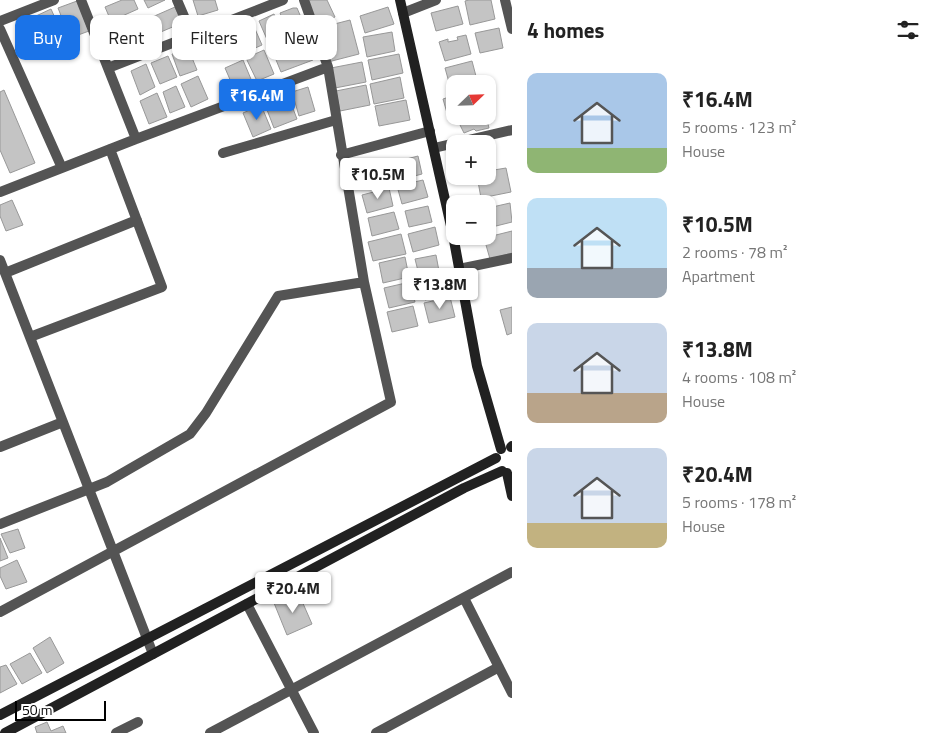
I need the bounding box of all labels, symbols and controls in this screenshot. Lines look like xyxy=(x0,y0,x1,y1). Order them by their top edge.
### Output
text: 4 homes xyxy=(527,14,604,46)
chip: Buy xyxy=(15,15,80,60)
chip: Rent xyxy=(90,15,162,60)
chip: Filters xyxy=(172,15,256,60)
chip: New xyxy=(266,15,337,60)
icon: filters xyxy=(894,16,922,44)
north arrow xyxy=(446,75,496,125)
map controls xyxy=(446,75,496,245)
pin: ₹16.4M xyxy=(216,78,298,121)
text: ₹16.4M xyxy=(230,83,284,107)
text: ₹16.4M xyxy=(682,83,753,115)
icon: home xyxy=(567,93,627,153)
text: 5 rooms · 123 m² xyxy=(682,115,796,139)
button: + xyxy=(446,135,496,185)
text: House xyxy=(682,139,725,163)
pin: ₹10.5M xyxy=(337,158,419,200)
text: ₹10.5M xyxy=(351,162,405,186)
button: − xyxy=(446,195,496,245)
text: ₹10.5M xyxy=(682,208,753,240)
icon: home xyxy=(567,218,627,278)
text: 2 rooms · 78 m² xyxy=(682,240,787,264)
text: Apartment xyxy=(682,264,755,288)
pin: ₹13.8M xyxy=(399,268,481,310)
text: ₹13.8M xyxy=(413,272,467,296)
text: ₹13.8M xyxy=(682,333,753,365)
icon: home xyxy=(567,343,627,403)
text: 4 rooms · 108 m² xyxy=(682,365,796,389)
text: House xyxy=(682,389,725,413)
text: ₹20.4M xyxy=(682,458,753,490)
icon: home xyxy=(567,468,627,528)
text: 5 rooms · 178 m² xyxy=(682,490,796,514)
text: House xyxy=(682,514,725,538)
pin: ₹20.4M xyxy=(252,572,334,614)
text: ₹20.4M xyxy=(266,576,320,600)
scale bar xyxy=(15,698,106,721)
text: 50 m xyxy=(22,699,52,720)

